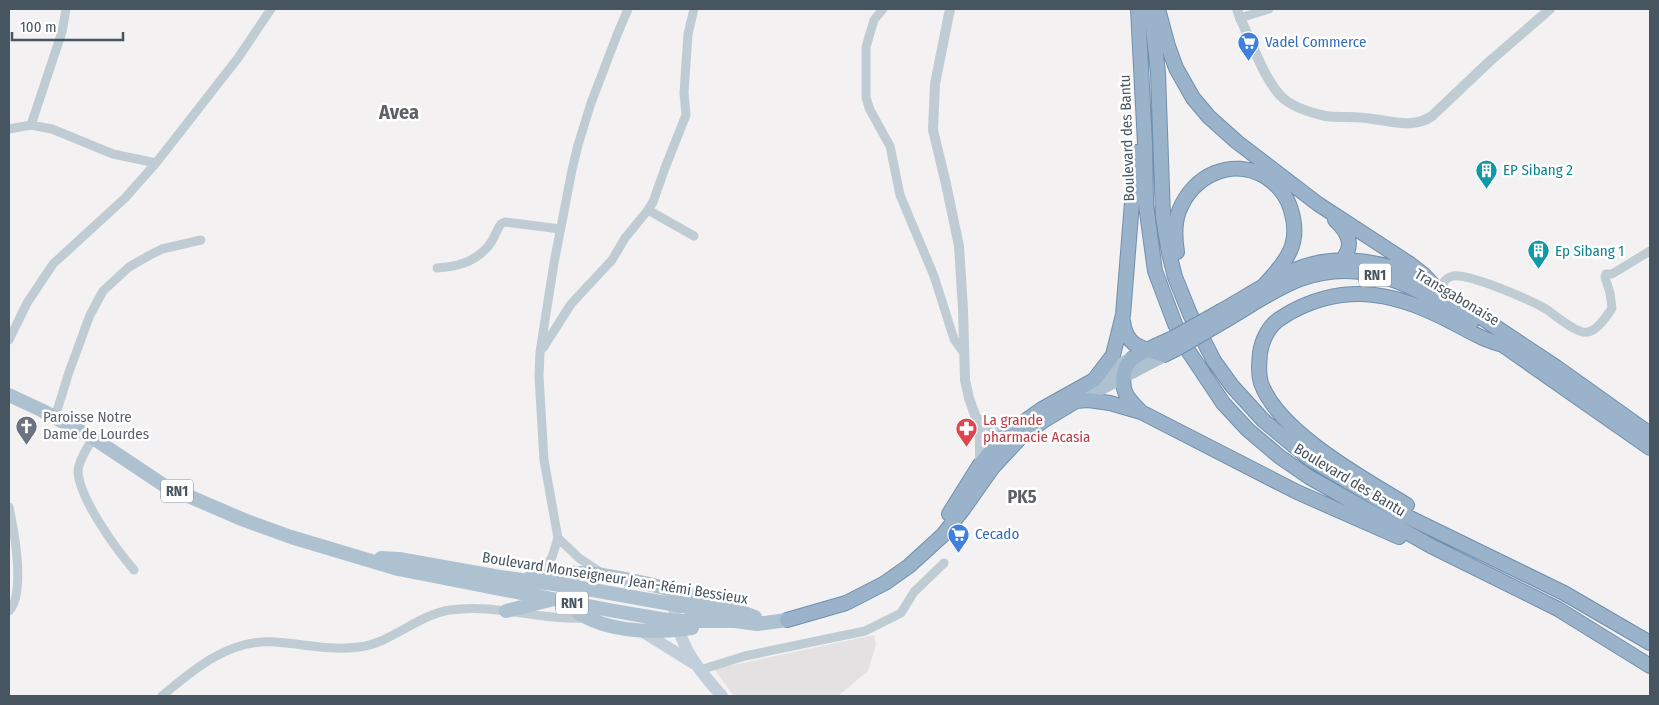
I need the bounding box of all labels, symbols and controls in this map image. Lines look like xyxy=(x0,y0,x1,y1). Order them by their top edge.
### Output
scale bar xyxy=(12,10,124,42)
text: 100 m xyxy=(20,18,57,36)
supermarket icon: Vadel Commerce xyxy=(1237,30,1261,61)
place label: Vadel Commerce xyxy=(1265,33,1366,51)
street label: Boulevard des Bantu xyxy=(1116,74,1138,202)
district label: Avea xyxy=(378,100,419,124)
building icon: EP Sibang 2 xyxy=(1475,158,1499,189)
place label: EP Sibang 2 xyxy=(1503,161,1573,179)
building icon: Ep Sibang 1 xyxy=(1527,239,1551,270)
place label: Ep Sibang 1 xyxy=(1555,242,1624,260)
road number: RN1 xyxy=(1359,264,1391,286)
street label: Transgabonaise xyxy=(1411,265,1503,329)
place label: Paroisse Notre Dame de Lourdes xyxy=(43,408,149,443)
place label: La grande pharmacie Acasia xyxy=(983,411,1090,446)
church icon: Paroisse Notre Dame de Lourdes xyxy=(15,414,39,445)
pharmacy icon: La grande pharmacie Acasia xyxy=(955,417,979,448)
street label: Boulevard des Bantu xyxy=(1291,440,1409,520)
road number: RN1 xyxy=(161,480,193,502)
district label: PK5 xyxy=(1007,486,1037,508)
supermarket icon: Cecado xyxy=(947,522,971,553)
place label: Cecado xyxy=(975,525,1019,543)
street label: Boulevard Monseigneur Jean-Rémi Bessieux xyxy=(481,548,749,608)
road number: RN1 xyxy=(556,592,588,614)

